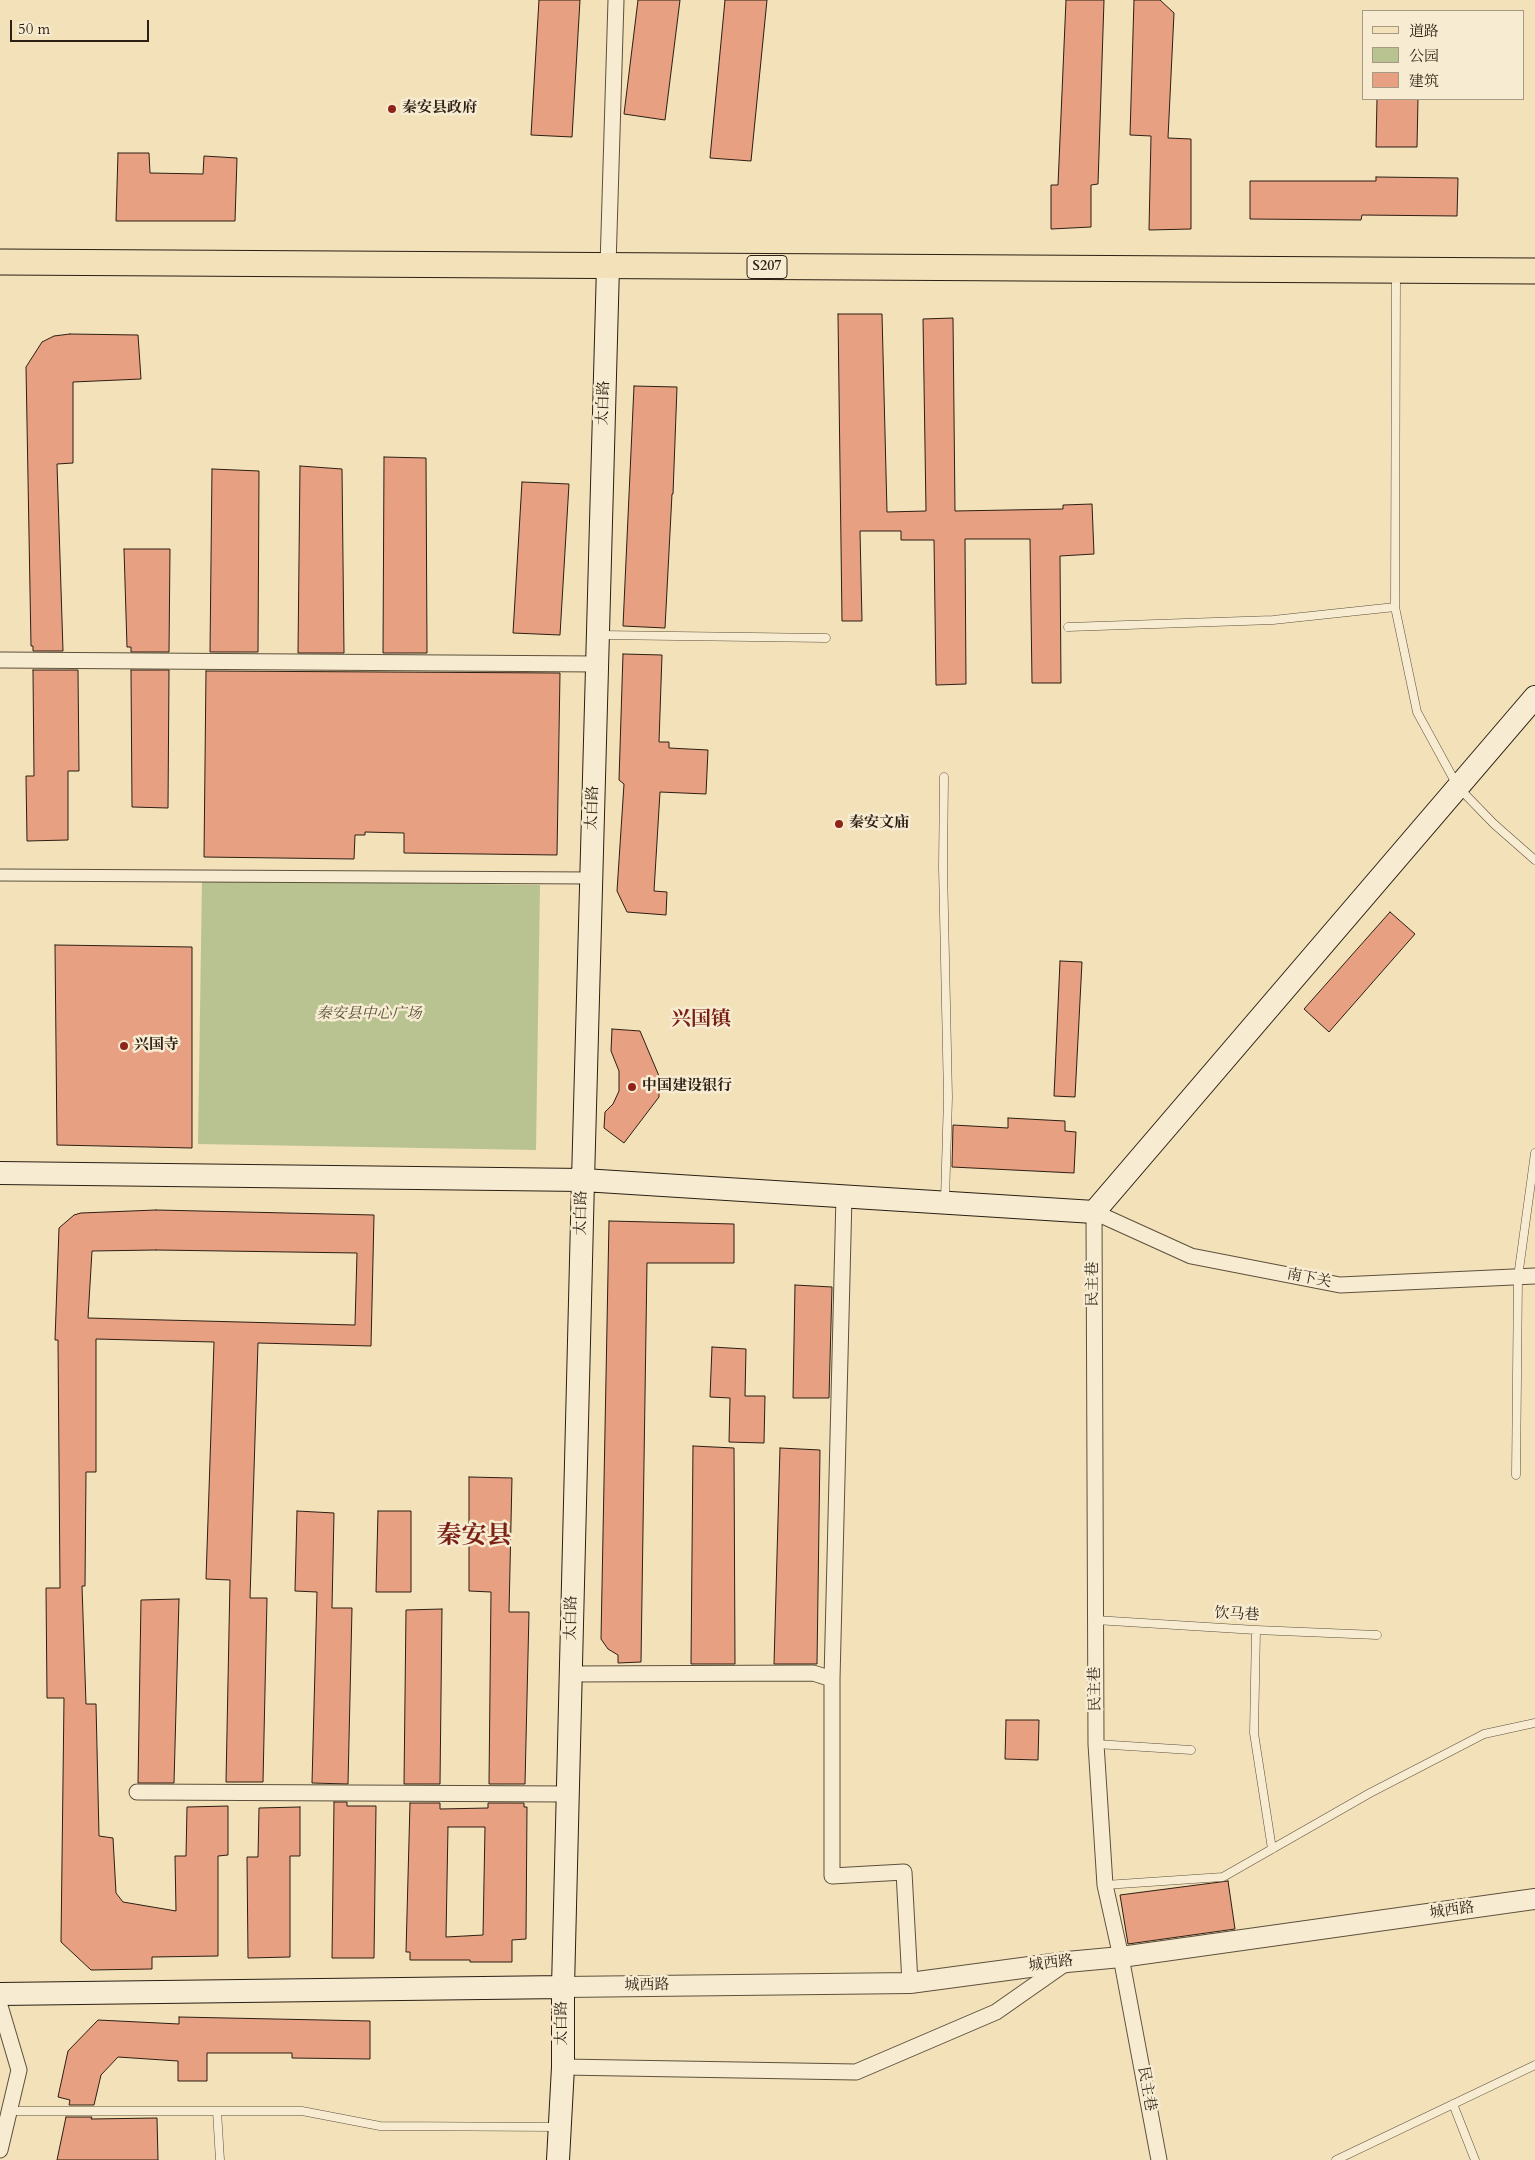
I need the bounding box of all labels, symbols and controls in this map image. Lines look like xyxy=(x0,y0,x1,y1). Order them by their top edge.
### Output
scale bar xyxy=(12,10,151,42)
legend xyxy=(1362,10,1525,100)
text: 50 m xyxy=(18,19,50,39)
text: 道路 xyxy=(1409,21,1439,41)
text: 公园 xyxy=(1409,46,1439,66)
text: 建筑 xyxy=(1409,71,1439,91)
place label: 秦安县政府 xyxy=(402,100,477,118)
marker: 秦安县政府 xyxy=(386,103,398,115)
road number: S207 xyxy=(747,256,787,278)
street label: 太白路 xyxy=(594,380,614,426)
street label: 太白路 xyxy=(583,785,603,831)
place label: 秦安文庙 xyxy=(849,815,909,833)
marker: 秦安文庙 xyxy=(833,818,845,830)
park label: 秦安县中心广场 xyxy=(317,1006,421,1024)
district label: 兴国镇 xyxy=(671,1008,731,1032)
place label: 兴国寺 xyxy=(134,1037,179,1055)
marker: 兴国寺 xyxy=(118,1040,130,1052)
place label: 中国建设银行 xyxy=(642,1078,732,1096)
marker: 中国建设银行 xyxy=(626,1081,638,1093)
street label: 太白路 xyxy=(573,1190,591,1236)
street label: 民主巷 xyxy=(1085,1262,1103,1306)
street label: 南下关 xyxy=(1285,1266,1333,1292)
district label: 秦安县 xyxy=(437,1522,511,1552)
street label: 太白路 xyxy=(563,1595,581,1641)
street label: 饮马巷 xyxy=(1214,1605,1260,1625)
street label: 民主巷 xyxy=(1087,1666,1105,1712)
street label: 城西路 xyxy=(1428,1899,1476,1923)
street label: 城西路 xyxy=(1028,1952,1074,1976)
street label: 城西路 xyxy=(624,1977,670,1995)
street label: 太白路 xyxy=(554,2001,572,2045)
street label: 民主巷 xyxy=(1133,2065,1159,2113)

